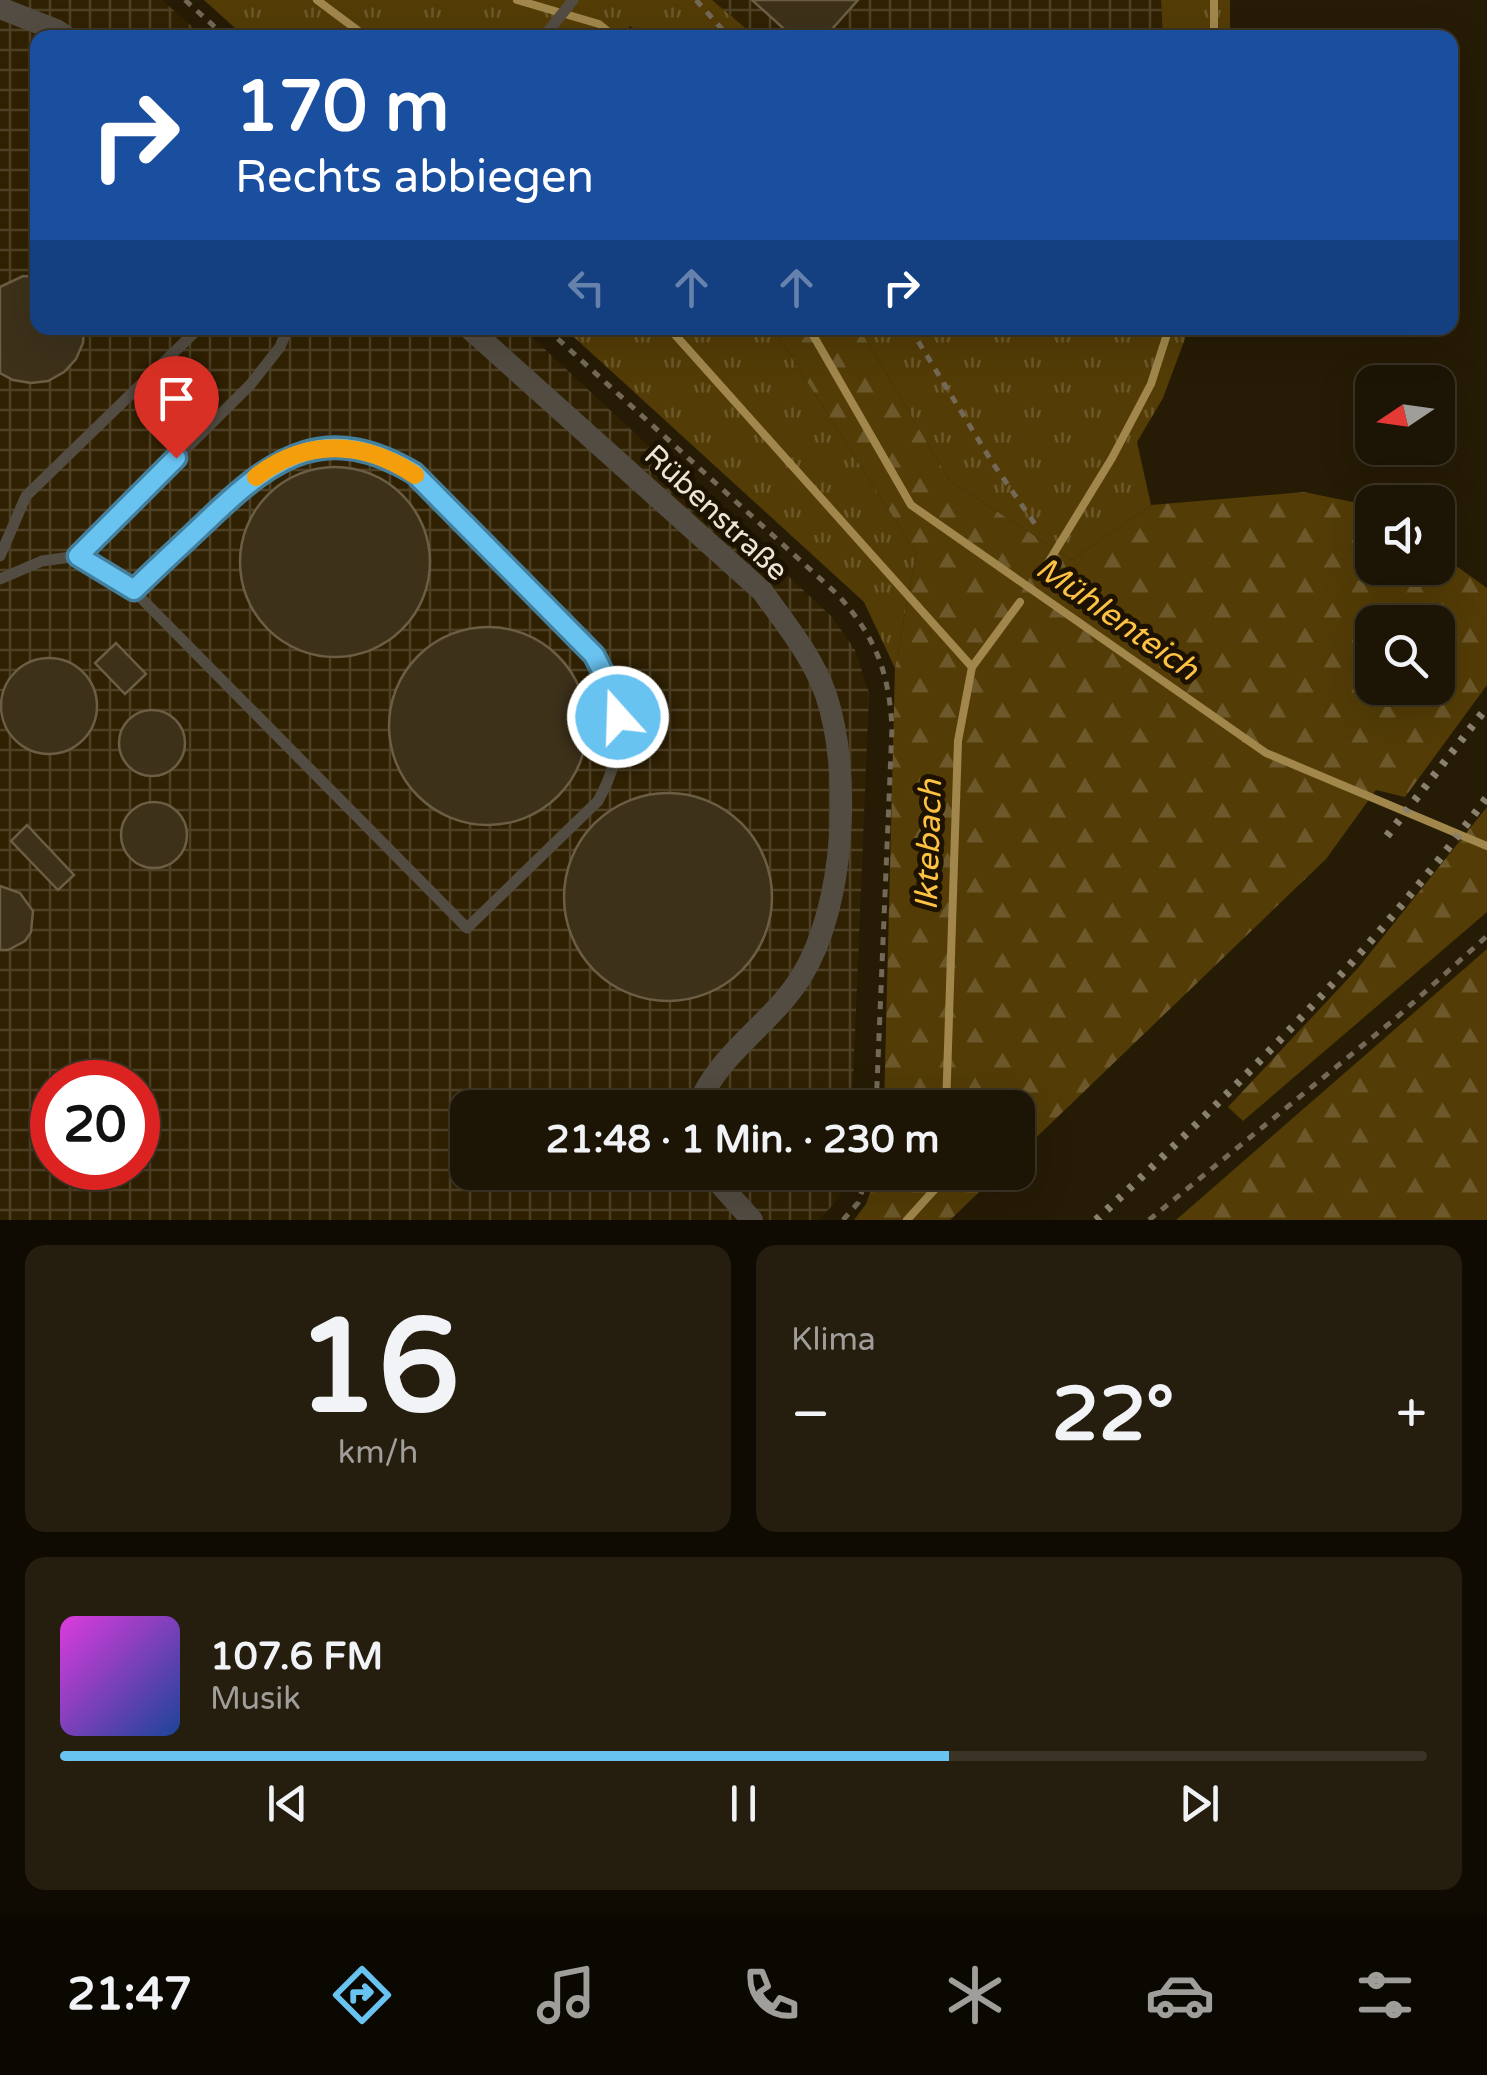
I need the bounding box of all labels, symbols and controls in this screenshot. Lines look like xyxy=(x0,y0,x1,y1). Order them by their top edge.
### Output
text: 170 m xyxy=(235,66,449,150)
icon: right xyxy=(70,70,200,200)
text: Rechts abbiegen xyxy=(235,151,594,205)
icon: left xyxy=(559,260,614,315)
icon: ahead xyxy=(664,260,719,315)
icon: ahead xyxy=(769,260,824,315)
icon: right xyxy=(874,260,929,315)
pin xyxy=(134,356,219,459)
north arrow xyxy=(1355,365,1455,465)
map controls xyxy=(1355,365,1455,705)
icon: arrive xyxy=(149,371,204,426)
street label: Rübenstraße xyxy=(636,437,796,589)
button: sound xyxy=(1355,485,1455,585)
water label: Mühlenteich xyxy=(1029,549,1207,690)
button: search xyxy=(1355,605,1455,705)
position arrow xyxy=(566,665,670,769)
water label: Iktebach xyxy=(908,777,950,911)
speed limit sign: 20 xyxy=(30,1060,160,1190)
text: 21:48 · 1 Min. · 230 m xyxy=(546,1117,939,1163)
text: 16 xyxy=(296,1291,460,1447)
text: Klima xyxy=(791,1321,876,1359)
text: 22° xyxy=(1052,1370,1174,1460)
text: − xyxy=(791,1382,830,1448)
text: + xyxy=(1396,1382,1427,1448)
text: km/h xyxy=(338,1434,418,1472)
text: 107.6 FM xyxy=(210,1634,383,1680)
text: Musik xyxy=(210,1680,301,1718)
icon: previous xyxy=(260,1776,315,1831)
icon: pause xyxy=(716,1776,771,1831)
icon: next xyxy=(1172,1776,1227,1831)
icon: directions xyxy=(327,1960,397,2030)
icon: music xyxy=(531,1960,601,2030)
icon: phone xyxy=(736,1960,806,2030)
icon: climate xyxy=(940,1960,1010,2030)
icon: car xyxy=(1145,1960,1215,2030)
icon: filters xyxy=(1350,1960,1420,2030)
text: 21:47 xyxy=(67,1968,192,2022)

